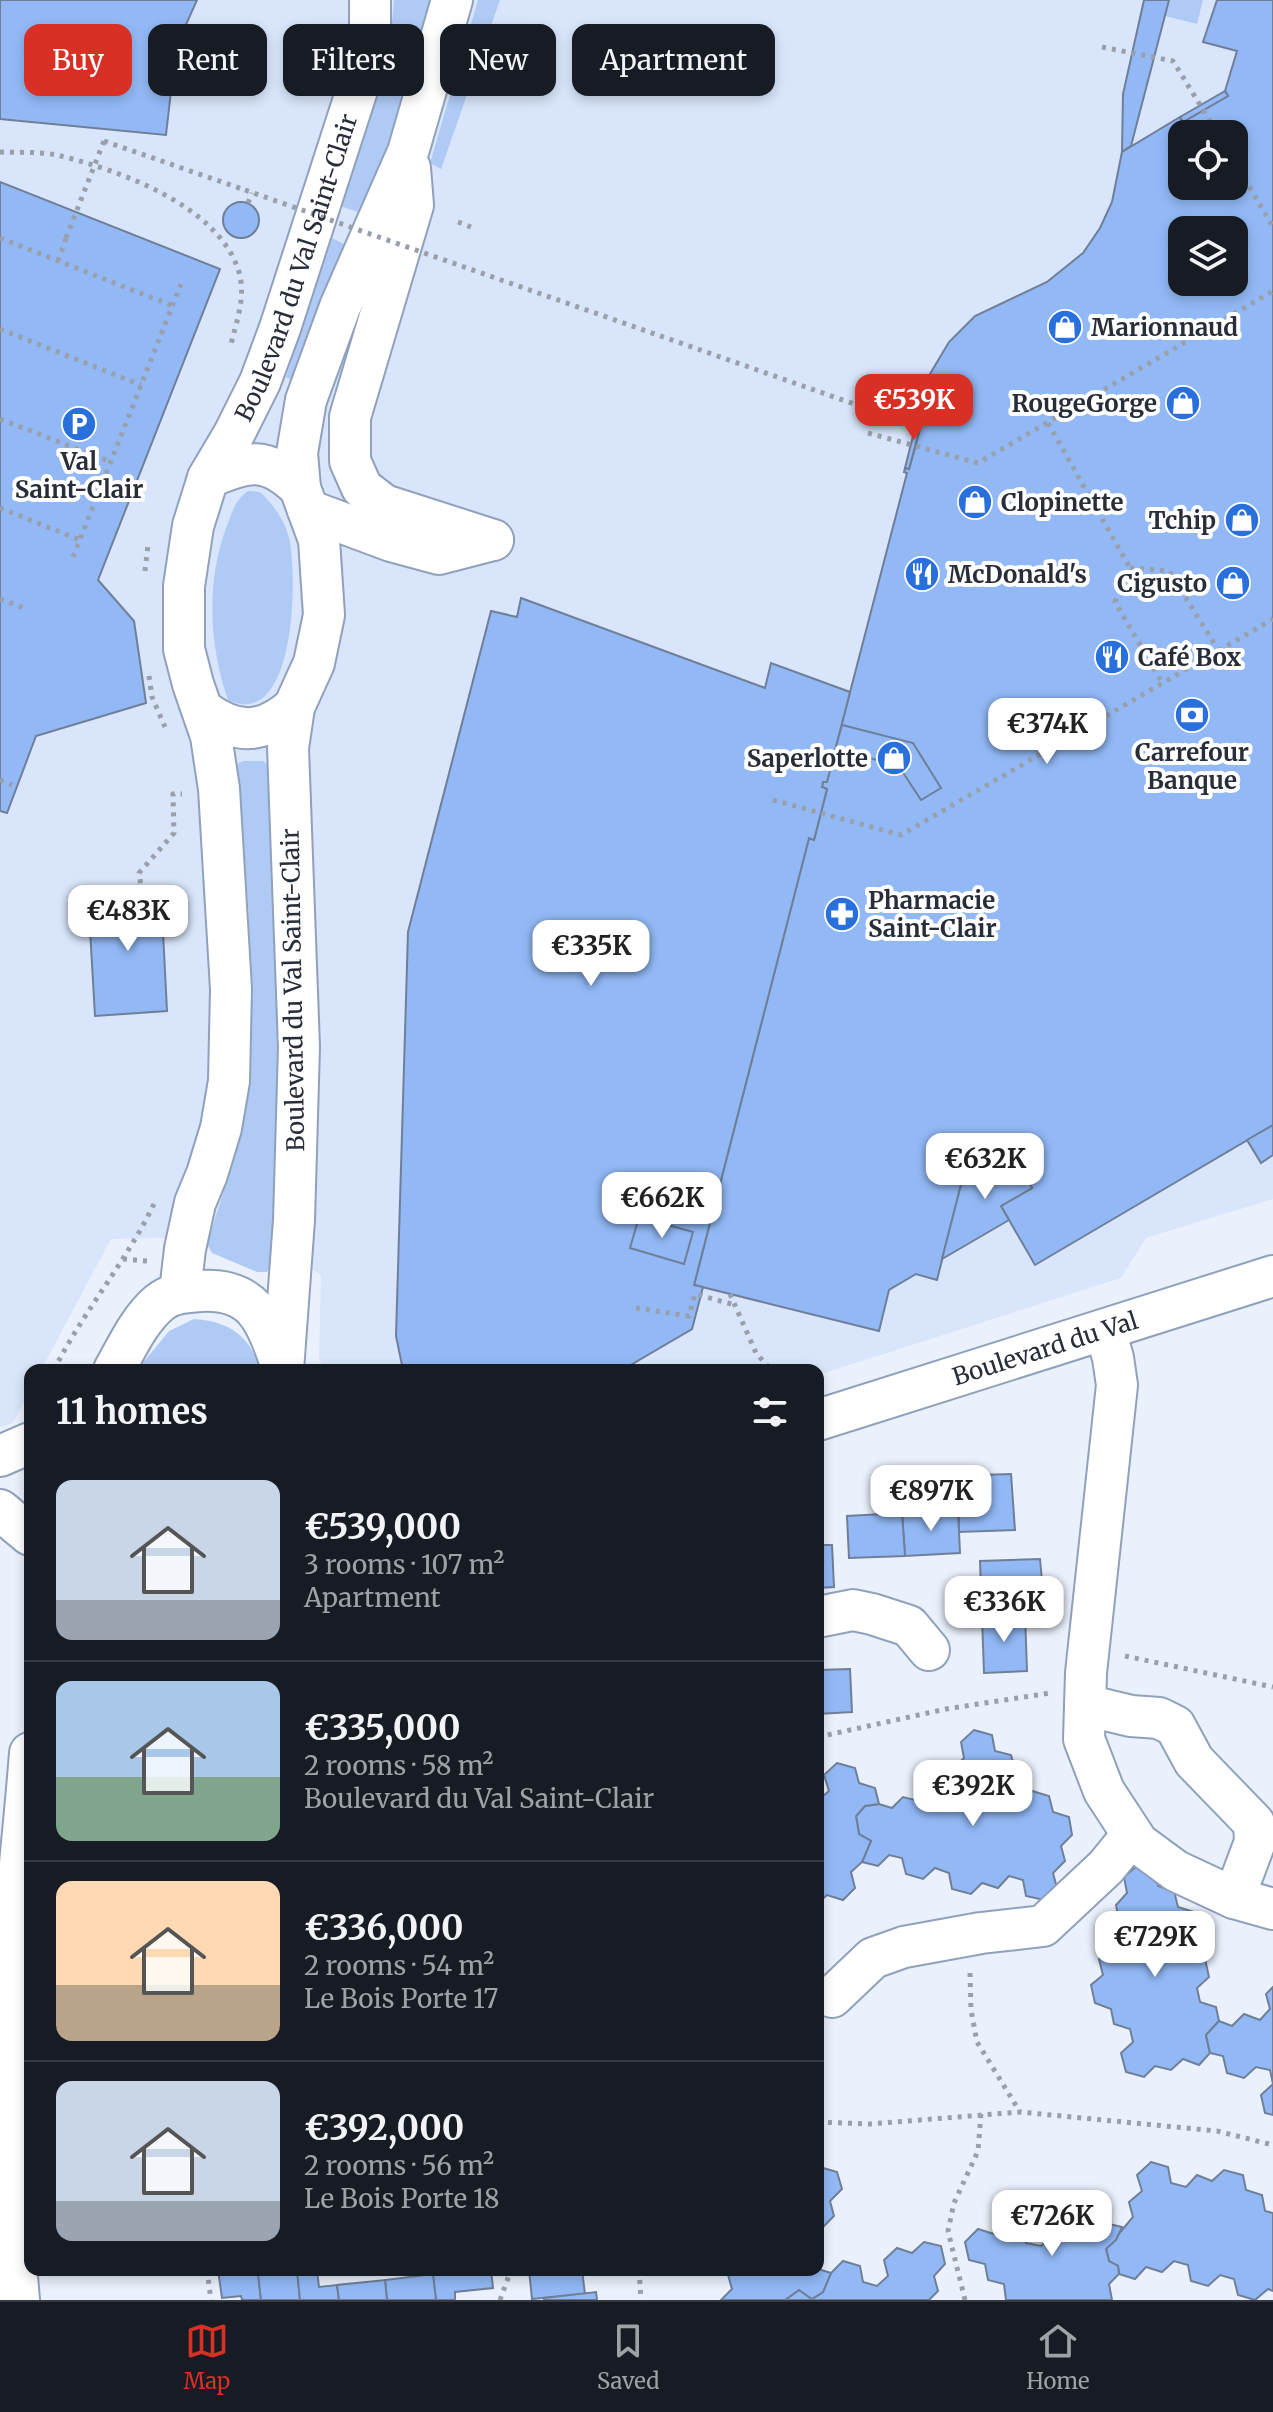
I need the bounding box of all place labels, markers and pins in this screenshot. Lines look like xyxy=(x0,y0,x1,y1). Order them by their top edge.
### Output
shop icon: Marionnaud xyxy=(1046,308,1084,346)
place label: Marionnaud xyxy=(1091,312,1238,343)
pin: €539K xyxy=(858,374,970,442)
shop icon: RougeGorge xyxy=(1164,384,1202,422)
place label: RougeGorge xyxy=(1011,388,1157,419)
parking icon: Val Saint-Clair xyxy=(60,405,98,443)
place label: Val Saint-Clair xyxy=(15,446,143,505)
shop icon: Clopinette xyxy=(956,483,994,521)
place label: Clopinette xyxy=(1001,487,1123,518)
shop icon: Tchip xyxy=(1223,501,1261,539)
place label: Tchip xyxy=(1149,505,1216,536)
restaurant icon: McDonald's xyxy=(903,555,941,593)
place label: McDonald's xyxy=(948,559,1087,590)
shop icon: Cigusto xyxy=(1214,564,1252,602)
place label: Cigusto xyxy=(1117,568,1207,599)
restaurant icon: Café Box xyxy=(1093,638,1131,676)
place label: Café Box xyxy=(1138,642,1241,673)
bank icon: Carrefour Banque xyxy=(1173,696,1211,734)
pin: €374K xyxy=(991,698,1103,766)
place label: Carrefour Banque xyxy=(1135,737,1249,796)
shop icon: Saperlotte xyxy=(875,739,913,777)
place label: Saperlotte xyxy=(747,743,868,774)
pin: €483K xyxy=(72,885,184,953)
place label: Pharmacie Saint-Clair xyxy=(868,885,997,944)
pharmacy icon: Pharmacie Saint-Clair xyxy=(823,895,861,933)
pin: €335K xyxy=(535,920,647,988)
pin: €632K xyxy=(929,1133,1041,1201)
pin: €662K xyxy=(606,1172,718,1240)
pin: €897K xyxy=(875,1465,987,1533)
pin: €336K xyxy=(948,1576,1060,1644)
pin: €392K xyxy=(917,1760,1029,1828)
pin: €729K xyxy=(1099,1911,1211,1979)
pin: €726K xyxy=(996,2190,1108,2258)

